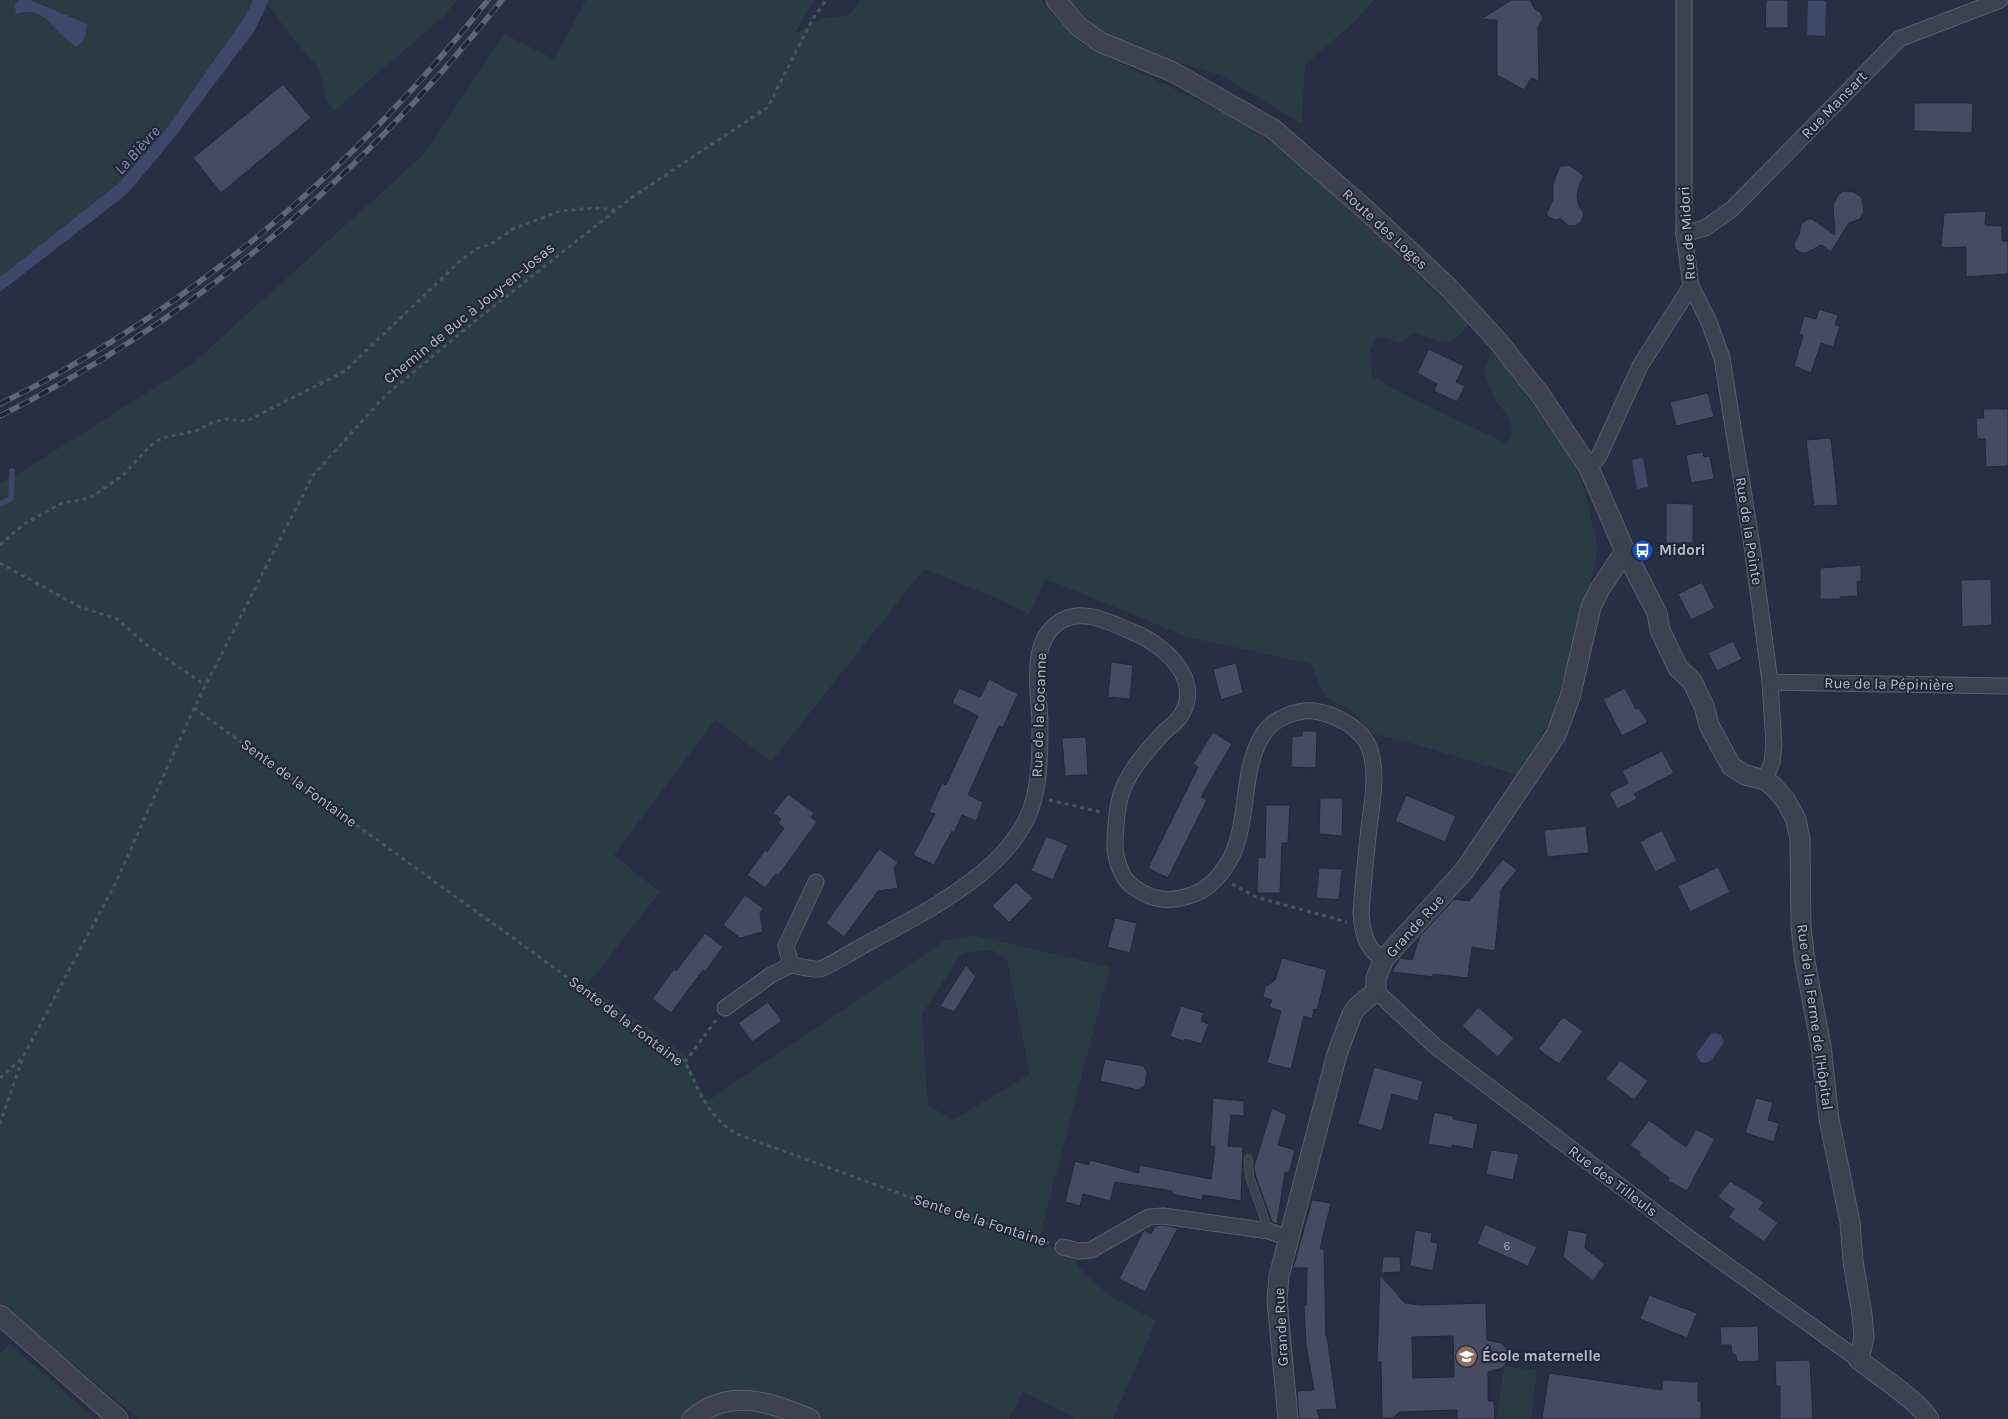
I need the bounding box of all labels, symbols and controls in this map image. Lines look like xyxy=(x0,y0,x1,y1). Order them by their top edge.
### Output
street label: Rue Mansart xyxy=(1797,67,1871,142)
water label: La Bièvre xyxy=(110,121,164,178)
street label: Route des Loges xyxy=(1338,185,1432,273)
street label: Rue de Midori xyxy=(1675,186,1699,280)
street label: Chemin de Buc à Jouy-en-Josas xyxy=(380,239,558,387)
street label: Rue de la Pointe xyxy=(1732,476,1766,586)
bus stop icon: Midori xyxy=(1631,538,1655,562)
place label: Midori xyxy=(1659,541,1706,559)
street label: Rue de la Cocanne xyxy=(1028,652,1050,778)
street label: Rue de la Pépinière xyxy=(1824,674,1954,694)
street label: Sente de la Fontaine xyxy=(238,735,360,831)
street label: Grande Rue xyxy=(1382,891,1448,961)
street label: Rue de la Ferme de l'Hôpital xyxy=(1793,923,1837,1111)
street label: Sente de la Fontaine xyxy=(565,972,687,1070)
street label: Rue des Tilleuls xyxy=(1565,1142,1661,1220)
street label: Sente de la Fontaine xyxy=(911,1190,1049,1250)
house number: 6 xyxy=(1504,1239,1511,1253)
street label: Grande Rue xyxy=(1270,1287,1292,1367)
school or university icon: École maternelle xyxy=(1454,1344,1478,1368)
place label: École maternelle xyxy=(1482,1346,1601,1365)

